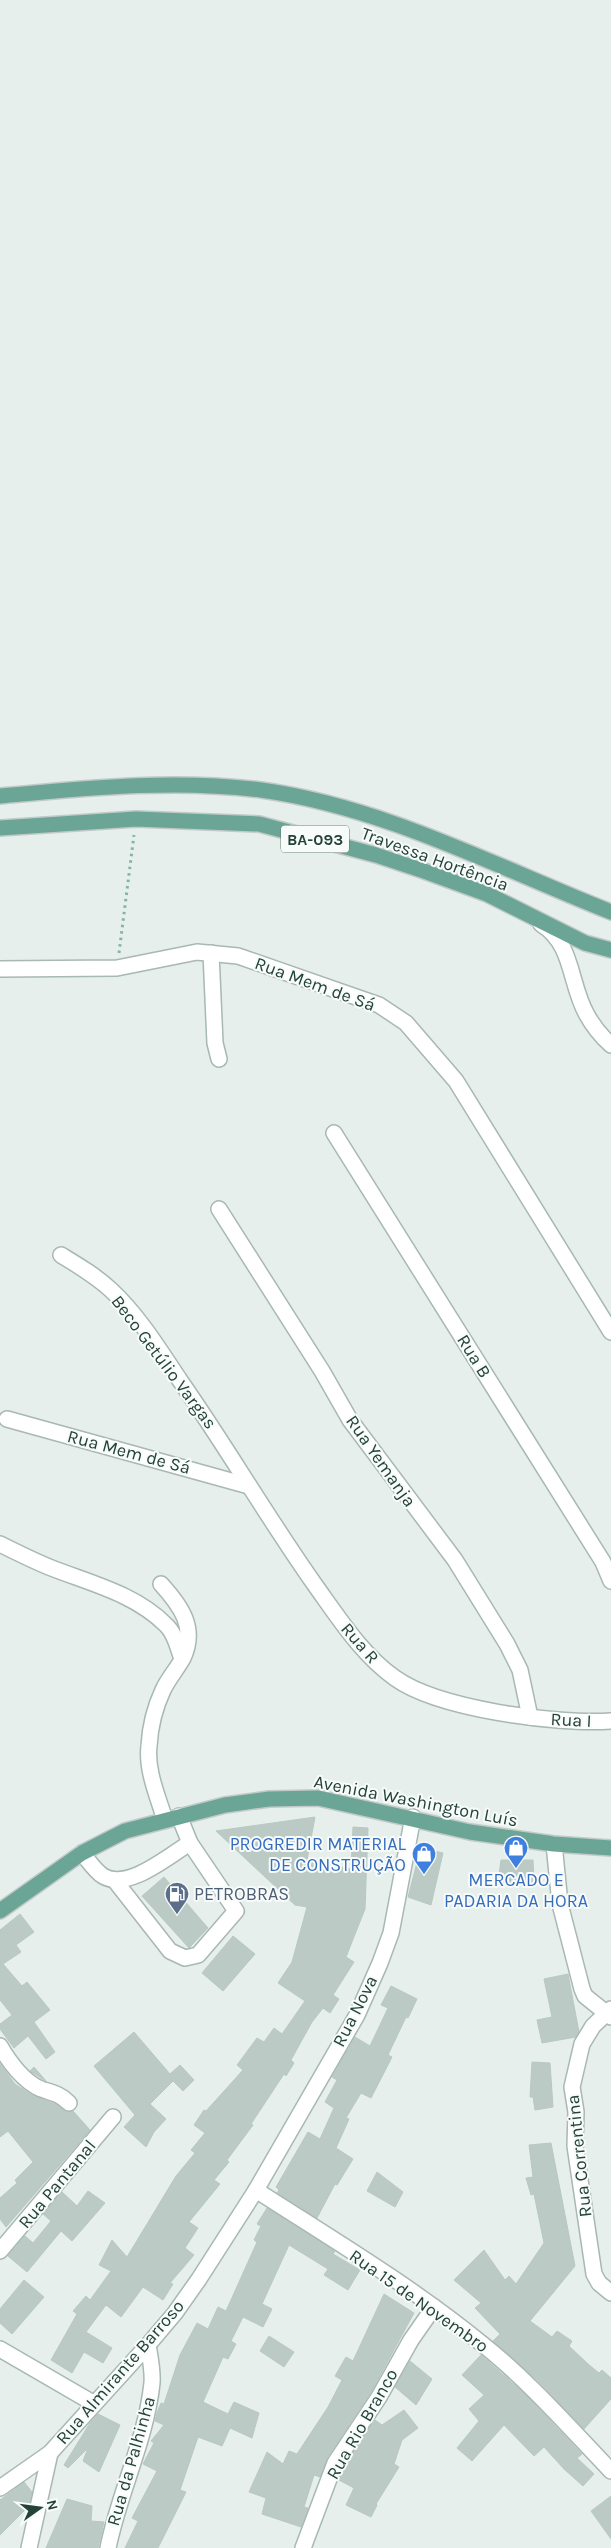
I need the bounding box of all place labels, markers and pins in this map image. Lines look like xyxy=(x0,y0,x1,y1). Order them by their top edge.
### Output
place label: PROGREDIR MATERIAL DE CONSTRUÇÃO xyxy=(230,1833,407,1876)
shop icon: MERCADO E PADARIA DA HORA xyxy=(503,1835,529,1869)
shop icon: PROGREDIR MATERIAL DE CONSTRUÇÃO xyxy=(411,1841,437,1875)
place label: MERCADO E PADARIA DA HORA xyxy=(444,1869,588,1912)
fuel station icon: PETROBRAS xyxy=(164,1881,190,1915)
place label: PETROBRAS xyxy=(194,1883,289,1905)

